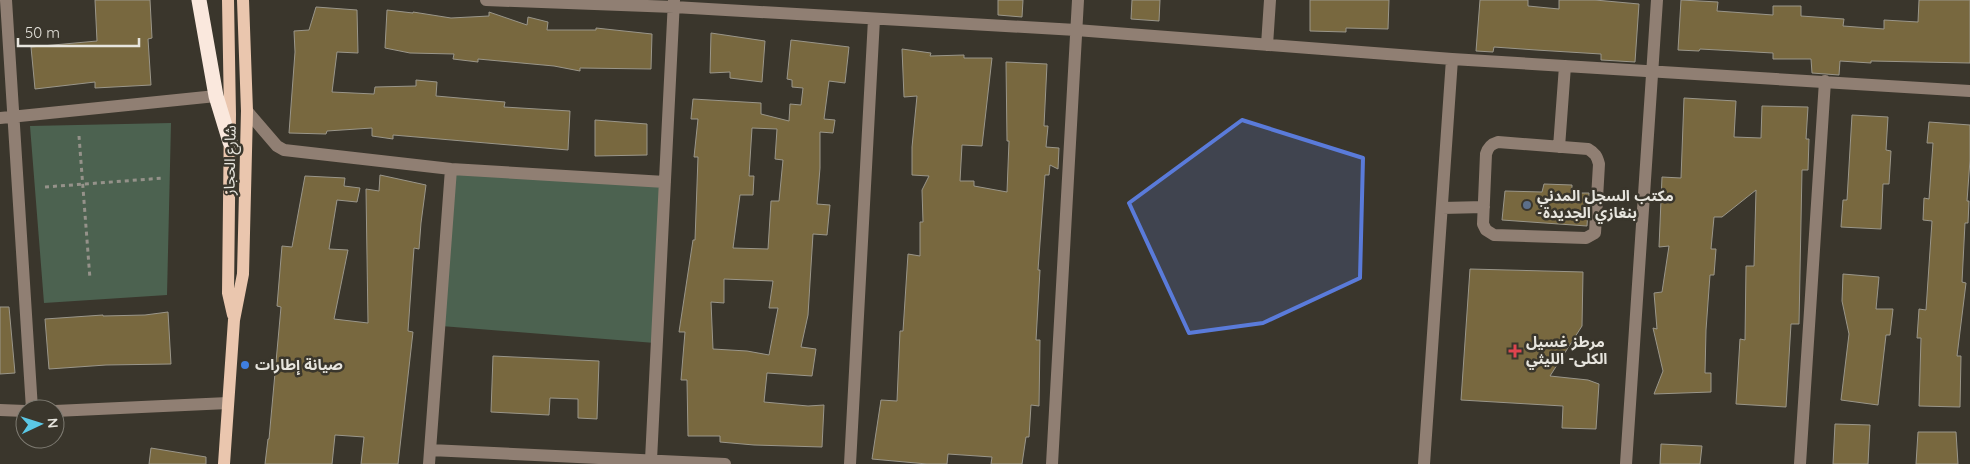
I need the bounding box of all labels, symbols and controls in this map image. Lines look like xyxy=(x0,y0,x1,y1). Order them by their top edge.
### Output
scale bar xyxy=(18,15,139,47)
text: 50 m xyxy=(25,23,60,42)
street label: شارع الحجاز xyxy=(219,125,243,196)
place label: مكتب السجل المدني -بنغازي الجديدة xyxy=(1537,186,1674,224)
marker: مكتب السجل المدني -بنغازي الجديدة xyxy=(1521,199,1533,211)
place label: مرطز غسيل الكلى- الليثي xyxy=(1526,332,1607,370)
marker: مرطز غسيل الكلى- الليثي xyxy=(1508,344,1522,358)
place label: صيانة إطارات xyxy=(255,355,343,375)
marker: صيانة إطارات xyxy=(239,359,251,371)
north arrow xyxy=(15,399,65,449)
text: N xyxy=(44,417,62,429)

